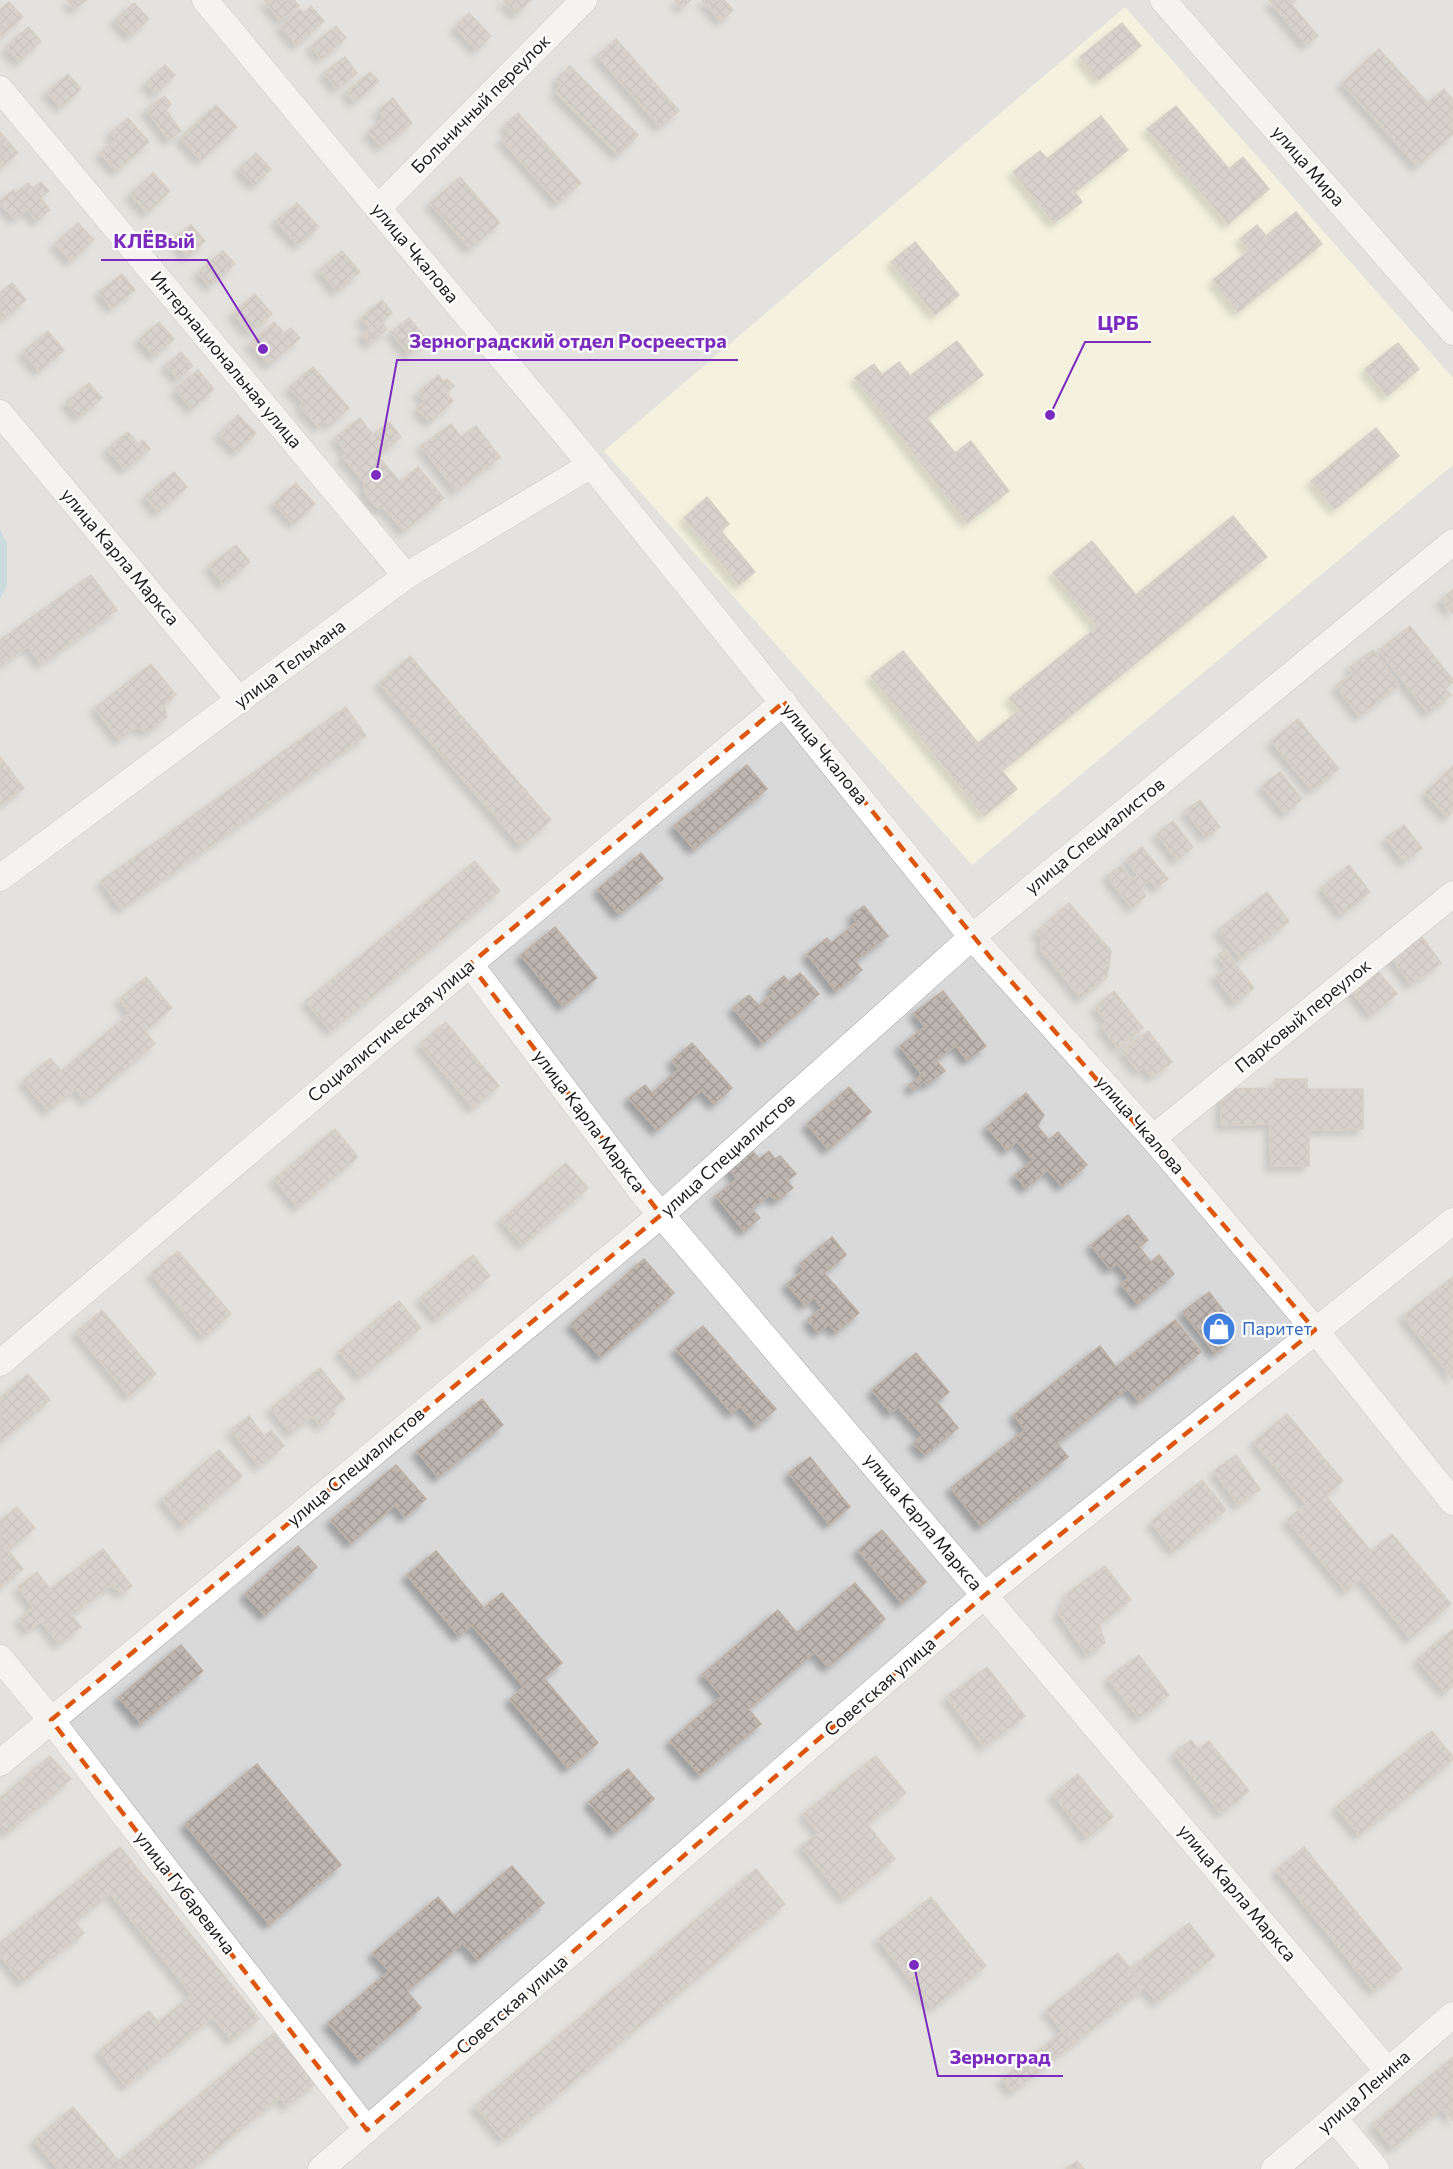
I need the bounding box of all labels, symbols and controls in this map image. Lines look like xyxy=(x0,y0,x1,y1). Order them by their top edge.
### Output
street label: Больничный переулок xyxy=(406,29,555,177)
street label: улица Мира xyxy=(1268,120,1350,210)
street label: улица Чкалова xyxy=(368,198,464,307)
callout: КЛЁВый xyxy=(101,222,207,260)
text: КЛЁВый xyxy=(113,228,195,252)
street label: Интернациональная улица xyxy=(146,266,307,452)
callout: ЦРБ xyxy=(1085,304,1151,342)
text: ЦРБ xyxy=(1097,310,1139,334)
callout: Зерноградский отдел Росреестра xyxy=(397,322,738,360)
text: Зерноградский отдел Росреестра xyxy=(409,328,727,352)
street label: улица Карла Маркса xyxy=(57,483,185,629)
street label: улица Тельмана xyxy=(229,614,349,712)
street label: улица Чкалова xyxy=(778,698,873,808)
street label: улица Специалистов xyxy=(1020,772,1169,898)
street label: Парковый переулок xyxy=(1230,953,1375,1077)
street label: Социалистическая улица xyxy=(303,954,478,1106)
street label: улица Карла Маркса xyxy=(529,1045,650,1196)
street label: улица Чкалова xyxy=(1092,1070,1190,1178)
street label: улица Специалистов xyxy=(656,1088,799,1220)
shop icon: Паритет xyxy=(1201,1311,1237,1347)
place label: Паритет xyxy=(1242,1317,1312,1339)
street label: улица Специалистов xyxy=(282,1402,429,1530)
street label: улица Карла Маркса xyxy=(860,1448,988,1594)
street label: Советская улица xyxy=(819,1632,940,1741)
street label: улица Карла Маркса xyxy=(1174,1819,1302,1965)
street label: улица Губаревича xyxy=(131,1826,241,1958)
street label: Советская улица xyxy=(451,1950,572,2059)
callout: Зерноград xyxy=(938,2038,1063,2076)
text: Зерноград xyxy=(950,2044,1051,2068)
street label: улица Ленина xyxy=(1312,2045,1414,2138)

